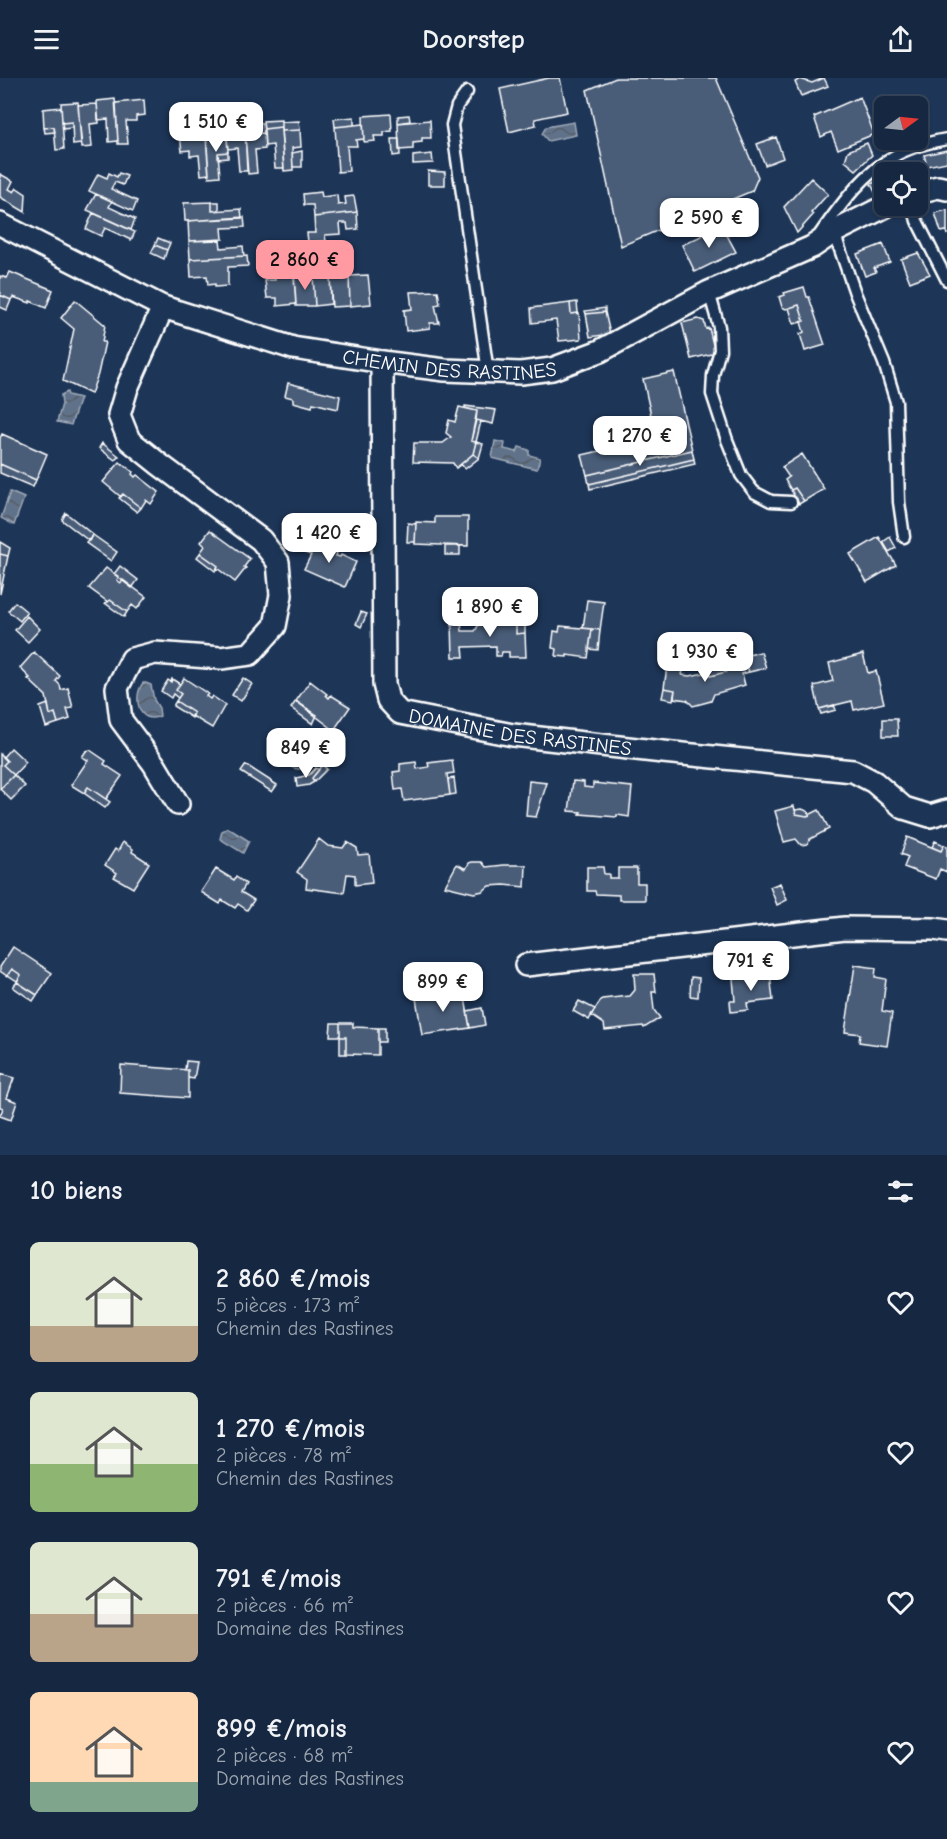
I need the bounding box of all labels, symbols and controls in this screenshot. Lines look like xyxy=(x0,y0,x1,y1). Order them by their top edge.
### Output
icon: menu xyxy=(30,23,63,56)
icon: share xyxy=(884,23,917,56)
text: Doorstep xyxy=(422,24,525,55)
north arrow xyxy=(874,96,928,150)
map controls xyxy=(874,96,928,216)
pin: 1 510 € xyxy=(161,102,271,153)
text: 1 510 € xyxy=(183,110,249,133)
button: locate xyxy=(874,162,928,216)
pin: 2 590 € xyxy=(654,198,764,249)
text: 2 590 € xyxy=(674,206,744,229)
pin: 2 860 € xyxy=(250,240,360,291)
text: 2 860 € xyxy=(270,248,340,271)
street label: CHEMIN DES RASTINES xyxy=(341,344,558,385)
pin: 1 270 € xyxy=(585,416,695,467)
text: 1 270 € xyxy=(607,424,673,447)
pin: 1 420 € xyxy=(274,513,384,564)
text: 1 420 € xyxy=(296,521,362,544)
pin: 1 890 € xyxy=(435,587,545,638)
text: 1 890 € xyxy=(456,595,524,618)
pin: 1 930 € xyxy=(650,632,760,683)
text: 1 930 € xyxy=(671,640,739,663)
street label: DOMAINE DES RASTINES xyxy=(407,703,633,760)
pin: 849 € xyxy=(264,728,348,779)
text: 849 € xyxy=(281,736,331,759)
pin: 791 € xyxy=(709,941,793,992)
text: 791 € xyxy=(727,949,775,972)
pin: 899 € xyxy=(401,962,485,1013)
text: 899 € xyxy=(417,970,469,993)
icon: filters xyxy=(884,1175,917,1208)
text: 10 biens xyxy=(30,1176,122,1206)
text: 2 860 €/mois xyxy=(216,1264,370,1294)
icon: home xyxy=(78,1266,150,1338)
icon: heart xyxy=(884,1286,917,1319)
text: 5 pièces · 173 m² xyxy=(216,1294,359,1317)
text: Chemin des Rastines xyxy=(216,1317,393,1340)
text: 1 270 €/mois xyxy=(216,1414,365,1444)
icon: home xyxy=(78,1416,150,1488)
icon: heart xyxy=(884,1436,917,1469)
text: 2 pièces · 78 m² xyxy=(216,1444,351,1467)
text: Chemin des Rastines xyxy=(216,1467,393,1490)
text: 791 €/mois xyxy=(216,1564,341,1594)
icon: home xyxy=(78,1566,150,1638)
icon: heart xyxy=(884,1586,917,1619)
text: 2 pièces · 66 m² xyxy=(216,1594,353,1617)
text: Domaine des Rastines xyxy=(216,1617,404,1640)
text: 899 €/mois xyxy=(216,1714,347,1744)
icon: home xyxy=(78,1716,150,1788)
icon: heart xyxy=(884,1736,917,1769)
text: 2 pièces · 68 m² xyxy=(216,1744,353,1767)
text: Domaine des Rastines xyxy=(216,1767,404,1790)

